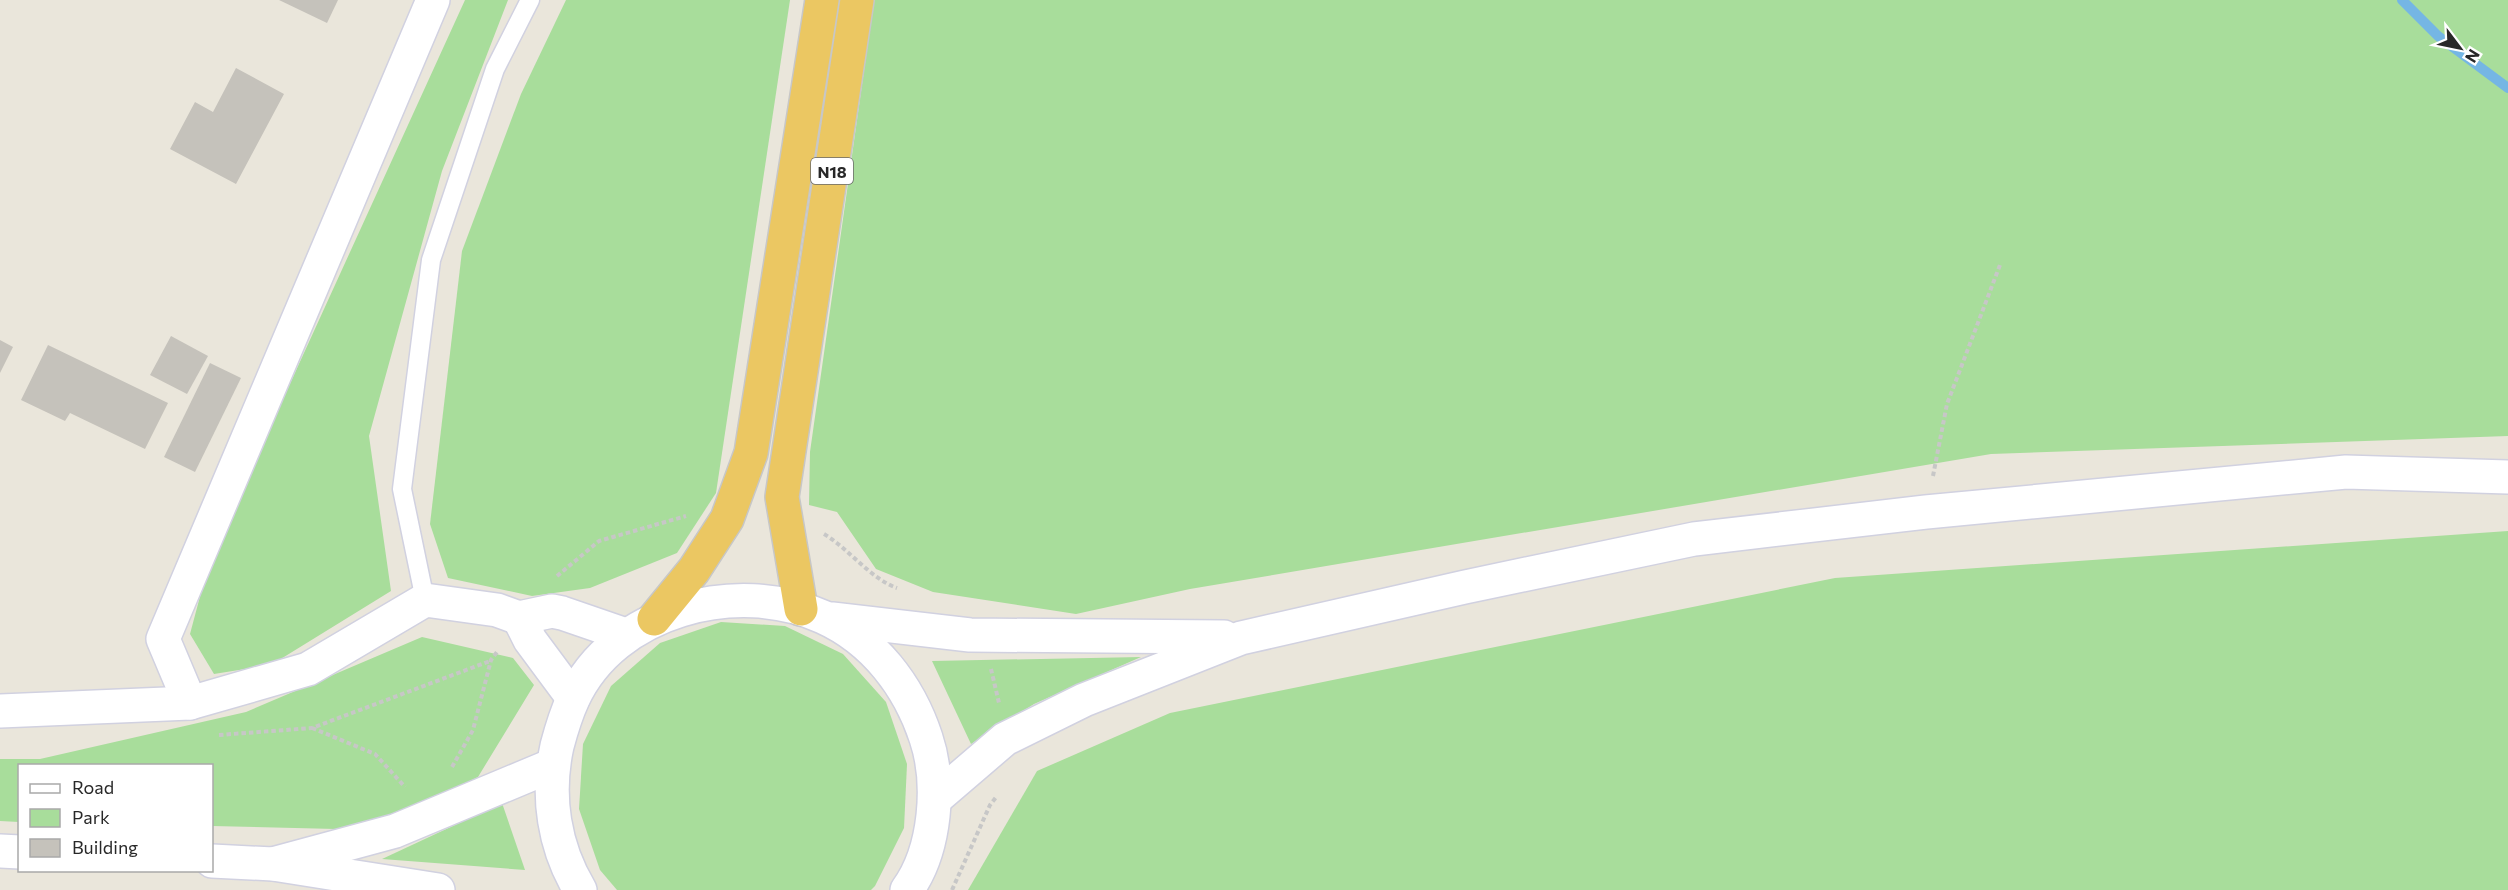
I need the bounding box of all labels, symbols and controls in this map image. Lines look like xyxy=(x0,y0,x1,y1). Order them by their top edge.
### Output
north arrow xyxy=(2430,18,2490,78)
text: N xyxy=(2462,46,2484,66)
road number: N18 xyxy=(811,158,853,184)
legend xyxy=(18,764,213,872)
text: Road xyxy=(72,776,114,798)
text: Park xyxy=(72,806,110,828)
text: Building xyxy=(72,836,138,858)

